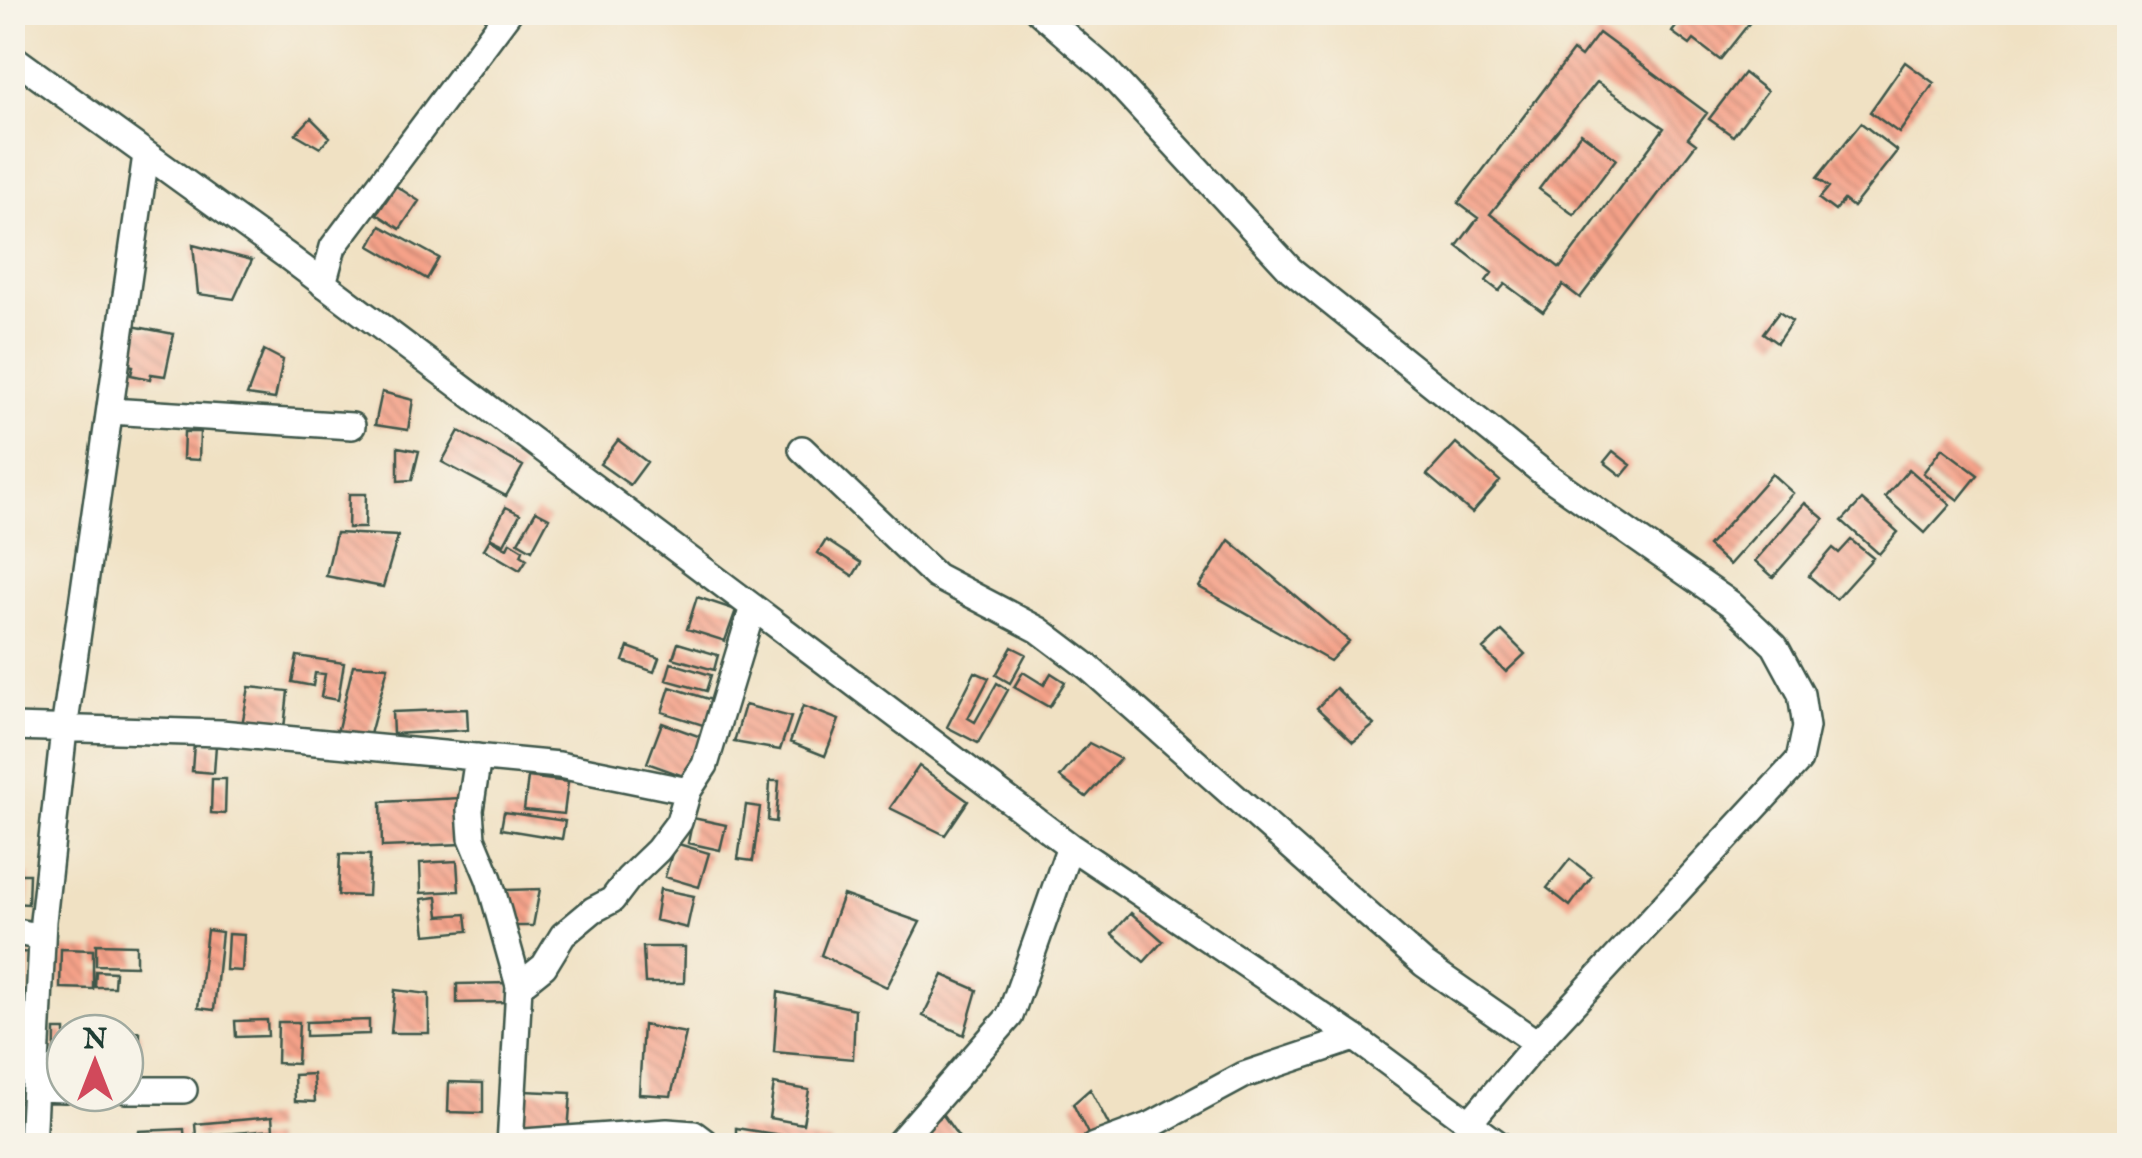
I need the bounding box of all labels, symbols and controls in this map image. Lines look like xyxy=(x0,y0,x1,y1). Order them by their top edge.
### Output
north arrow xyxy=(45,1013,145,1113)
text: N xyxy=(82,1023,107,1058)

